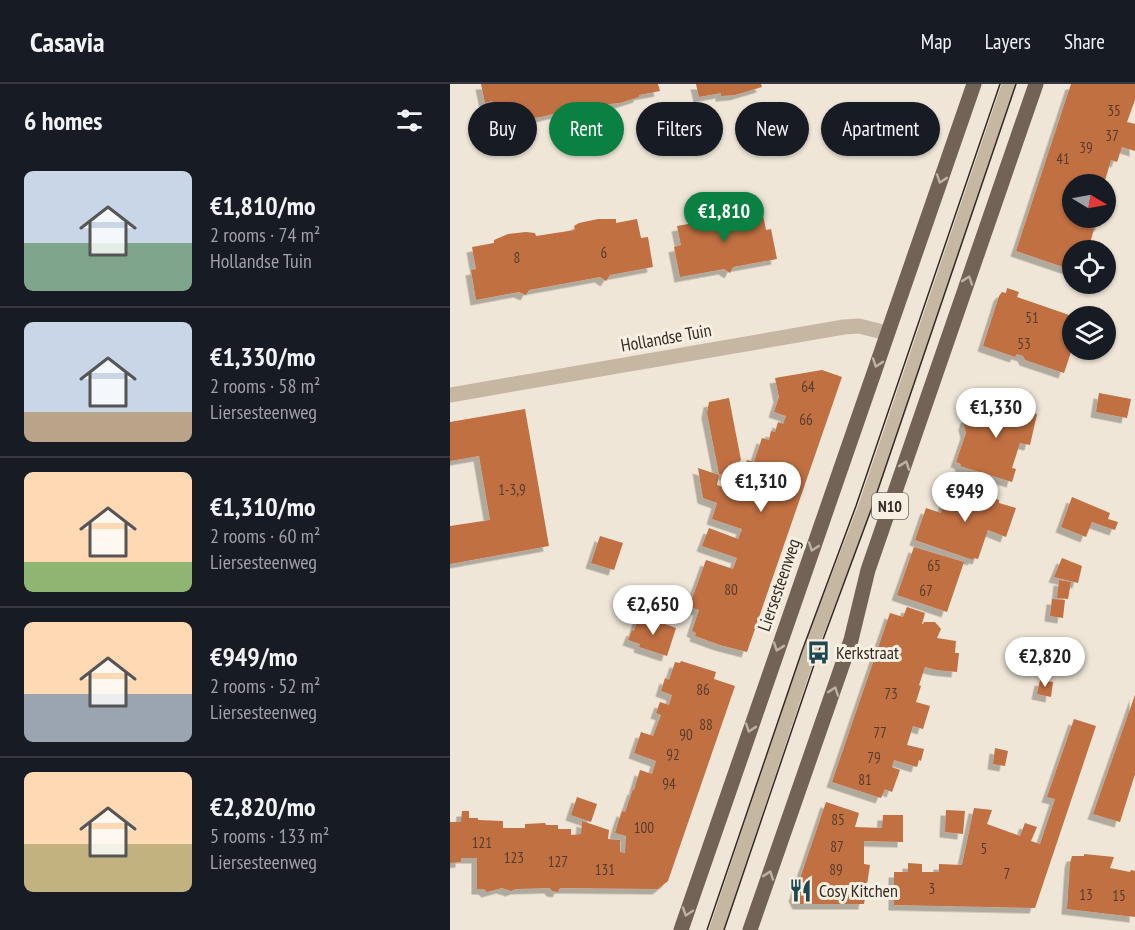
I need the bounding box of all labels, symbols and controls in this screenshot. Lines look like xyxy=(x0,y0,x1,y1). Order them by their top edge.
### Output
text: Casavia xyxy=(30,23,105,60)
text: Map xyxy=(921,28,952,55)
text: Layers xyxy=(985,28,1031,55)
text: Share xyxy=(1064,28,1105,55)
house number: 35 xyxy=(1107,101,1121,120)
chip: Buy xyxy=(468,102,537,156)
chip: Rent xyxy=(549,102,624,156)
chip: Filters xyxy=(636,102,723,156)
chip: New xyxy=(735,102,809,156)
chip: Apartment xyxy=(821,102,940,156)
text: 6 homes xyxy=(24,104,102,137)
icon: filters xyxy=(393,104,426,137)
house number: 37 xyxy=(1105,126,1119,145)
house number: 39 xyxy=(1079,138,1093,157)
house number: 41 xyxy=(1056,149,1070,168)
one-way arrow xyxy=(935,173,948,184)
north arrow xyxy=(1062,174,1116,228)
map controls xyxy=(1062,174,1116,360)
text: €1,810/mo xyxy=(210,189,316,222)
pin: €1,810 xyxy=(675,192,773,243)
icon: home xyxy=(72,195,144,267)
text: €1,810 xyxy=(698,198,750,224)
text: 2 rooms · 74 m² xyxy=(210,222,320,248)
button: locate xyxy=(1062,240,1116,294)
house number: 6 xyxy=(601,243,608,262)
text: Hollandse Tuin xyxy=(210,248,312,274)
house number: 8 xyxy=(514,248,520,267)
one-way arrow xyxy=(961,276,973,286)
button: layers xyxy=(1062,306,1116,360)
house number: 51 xyxy=(1025,308,1039,327)
street label: Hollandse Tuin xyxy=(619,318,713,357)
house number: 53 xyxy=(1017,334,1031,353)
text: €1,330/mo xyxy=(210,340,316,373)
icon: home xyxy=(72,346,144,418)
one-way arrow xyxy=(872,357,884,368)
text: 2 rooms · 58 m² xyxy=(210,373,320,399)
house number: 64 xyxy=(801,377,815,396)
pin: €1,330 xyxy=(947,388,1045,439)
text: €1,330 xyxy=(970,394,1022,420)
text: Liersesteenweg xyxy=(210,399,317,425)
house number: 66 xyxy=(799,410,813,429)
one-way arrow xyxy=(897,460,910,471)
pin: €1,310 xyxy=(712,462,810,513)
text: €1,310 xyxy=(735,468,787,494)
pin: €949 xyxy=(929,472,1001,523)
text: €949 xyxy=(946,478,984,504)
house number: 1-3,9 xyxy=(498,480,526,499)
text: €1,310/mo xyxy=(210,490,316,523)
road number: N10 xyxy=(872,493,908,519)
icon: home xyxy=(72,496,144,568)
text: 2 rooms · 60 m² xyxy=(210,523,320,549)
street label: Liersesteenweg xyxy=(752,536,805,634)
one-way arrow xyxy=(807,541,820,552)
text: Liersesteenweg xyxy=(210,549,317,575)
house number: 65 xyxy=(927,556,941,575)
house number: 80 xyxy=(724,580,738,599)
house number: 67 xyxy=(919,581,933,600)
pin: €2,650 xyxy=(604,585,702,636)
text: €2,650 xyxy=(627,591,679,617)
pin: €2,820 xyxy=(996,637,1094,688)
text: €949/mo xyxy=(210,640,298,673)
bus stop icon: Kerkstraat xyxy=(805,640,831,666)
one-way arrow xyxy=(773,641,786,652)
place label: Kerkstraat xyxy=(836,641,899,664)
text: €2,820 xyxy=(1019,643,1071,669)
icon: home xyxy=(72,646,144,718)
text: 2 rooms · 52 m² xyxy=(210,673,320,699)
house number: 86 xyxy=(696,680,710,699)
house number: 73 xyxy=(884,684,898,703)
one-way arrow xyxy=(826,686,839,697)
text: Liersesteenweg xyxy=(210,699,317,725)
house number: 88 xyxy=(699,715,713,734)
one-way arrow xyxy=(745,722,758,733)
house number: 77 xyxy=(873,723,887,742)
house number: 90 xyxy=(679,725,693,744)
house number: 92 xyxy=(666,745,680,764)
house number: 79 xyxy=(867,748,881,767)
house number: 81 xyxy=(858,770,872,789)
house number: 94 xyxy=(662,774,676,793)
text: €2,820/mo xyxy=(210,790,316,823)
icon: home xyxy=(72,796,144,868)
house number: 85 xyxy=(831,810,845,829)
house number: 100 xyxy=(634,818,654,837)
text: 5 rooms · 133 m² xyxy=(210,823,329,849)
house number: 121 xyxy=(472,833,492,852)
house number: 87 xyxy=(830,837,844,856)
house number: 5 xyxy=(981,839,987,858)
house number: 123 xyxy=(504,848,524,867)
text: Liersesteenweg xyxy=(210,849,317,875)
house number: 127 xyxy=(548,852,568,871)
house number: 131 xyxy=(595,860,615,879)
house number: 89 xyxy=(829,860,843,879)
house number: 7 xyxy=(1004,864,1010,883)
one-way arrow xyxy=(762,870,775,881)
restaurant icon: Cosy Kitchen xyxy=(788,878,814,904)
place label: Cosy Kitchen xyxy=(819,879,898,902)
house number: 3 xyxy=(929,879,935,898)
house number: 13 xyxy=(1079,885,1093,904)
house number: 15 xyxy=(1112,886,1126,905)
one-way arrow xyxy=(681,906,694,917)

